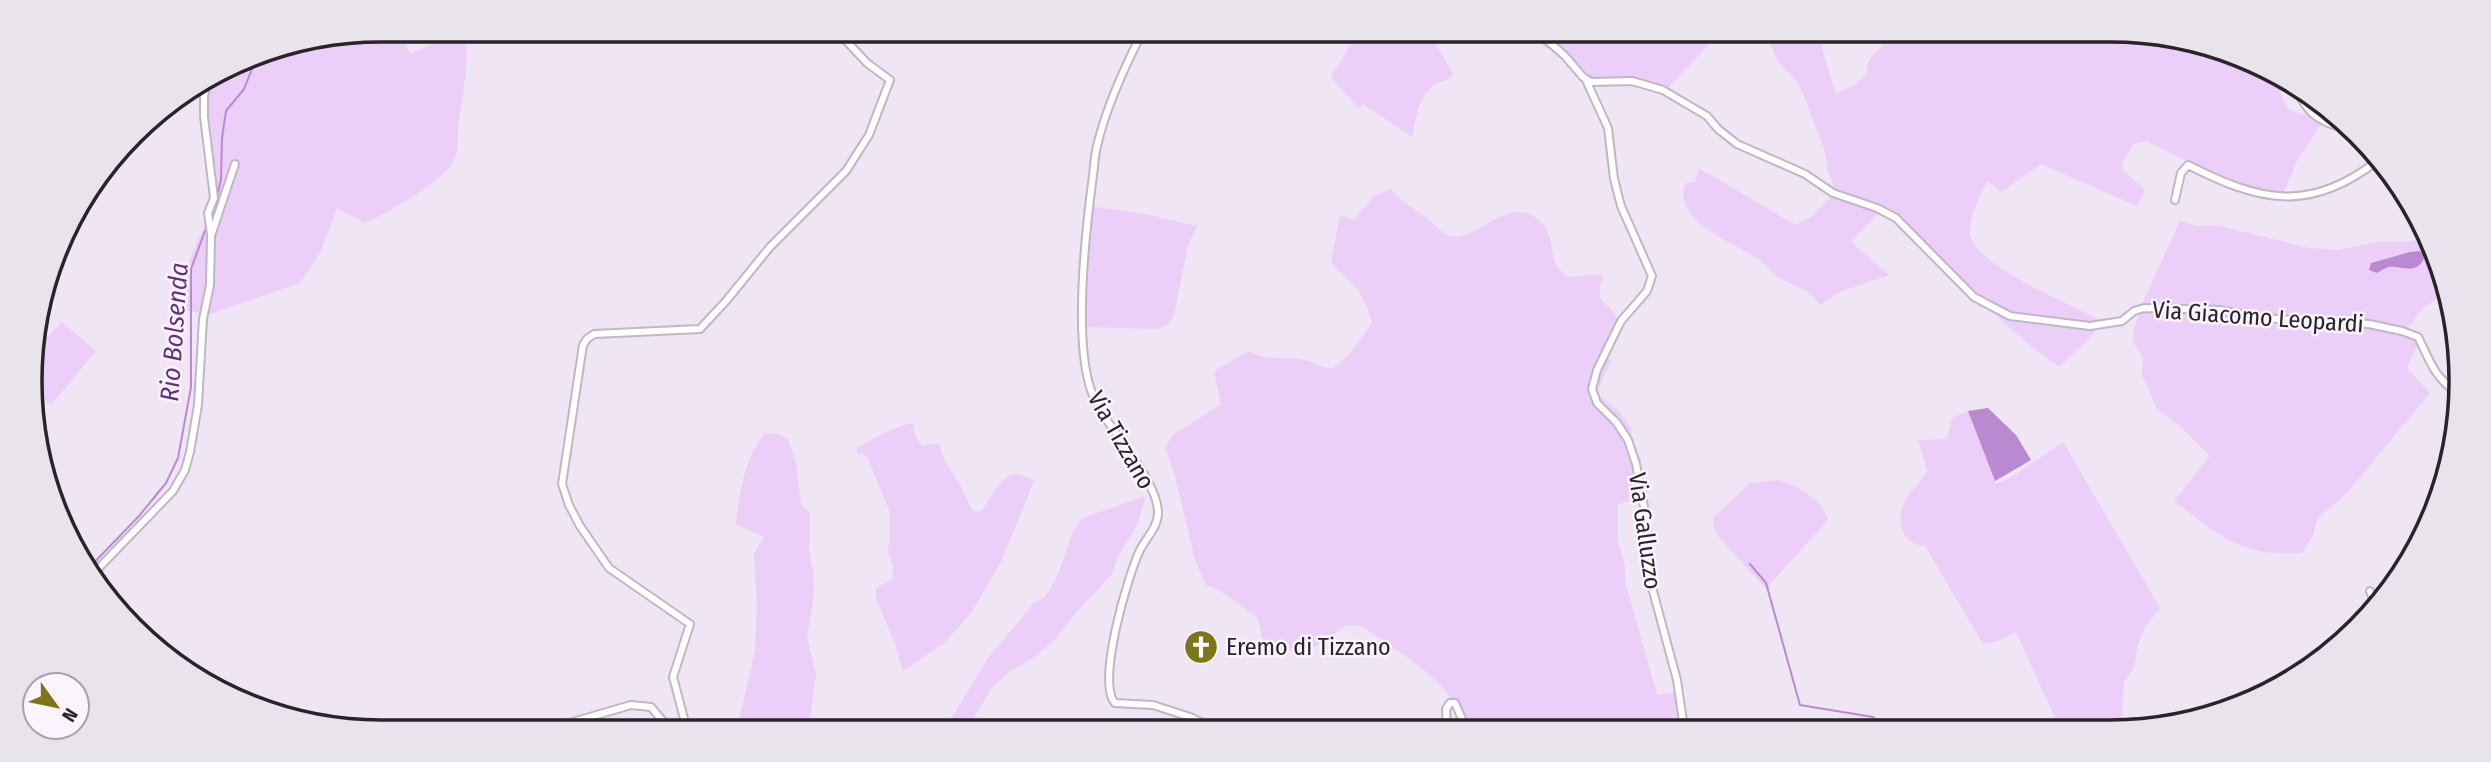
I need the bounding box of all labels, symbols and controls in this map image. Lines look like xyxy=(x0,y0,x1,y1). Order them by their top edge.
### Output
water label: Rio Bolsenda xyxy=(154,262,195,403)
street label: Via Giacomo Leopardi xyxy=(2151,296,2365,338)
street label: Via Tizzano xyxy=(1082,386,1160,494)
street label: Via Galluzzo xyxy=(1623,471,1667,591)
church icon: Eremo di Tizzano xyxy=(1182,628,1220,666)
place label: Eremo di Tizzano xyxy=(1226,633,1391,661)
north arrow xyxy=(21,671,91,741)
text: N xyxy=(57,704,83,726)

